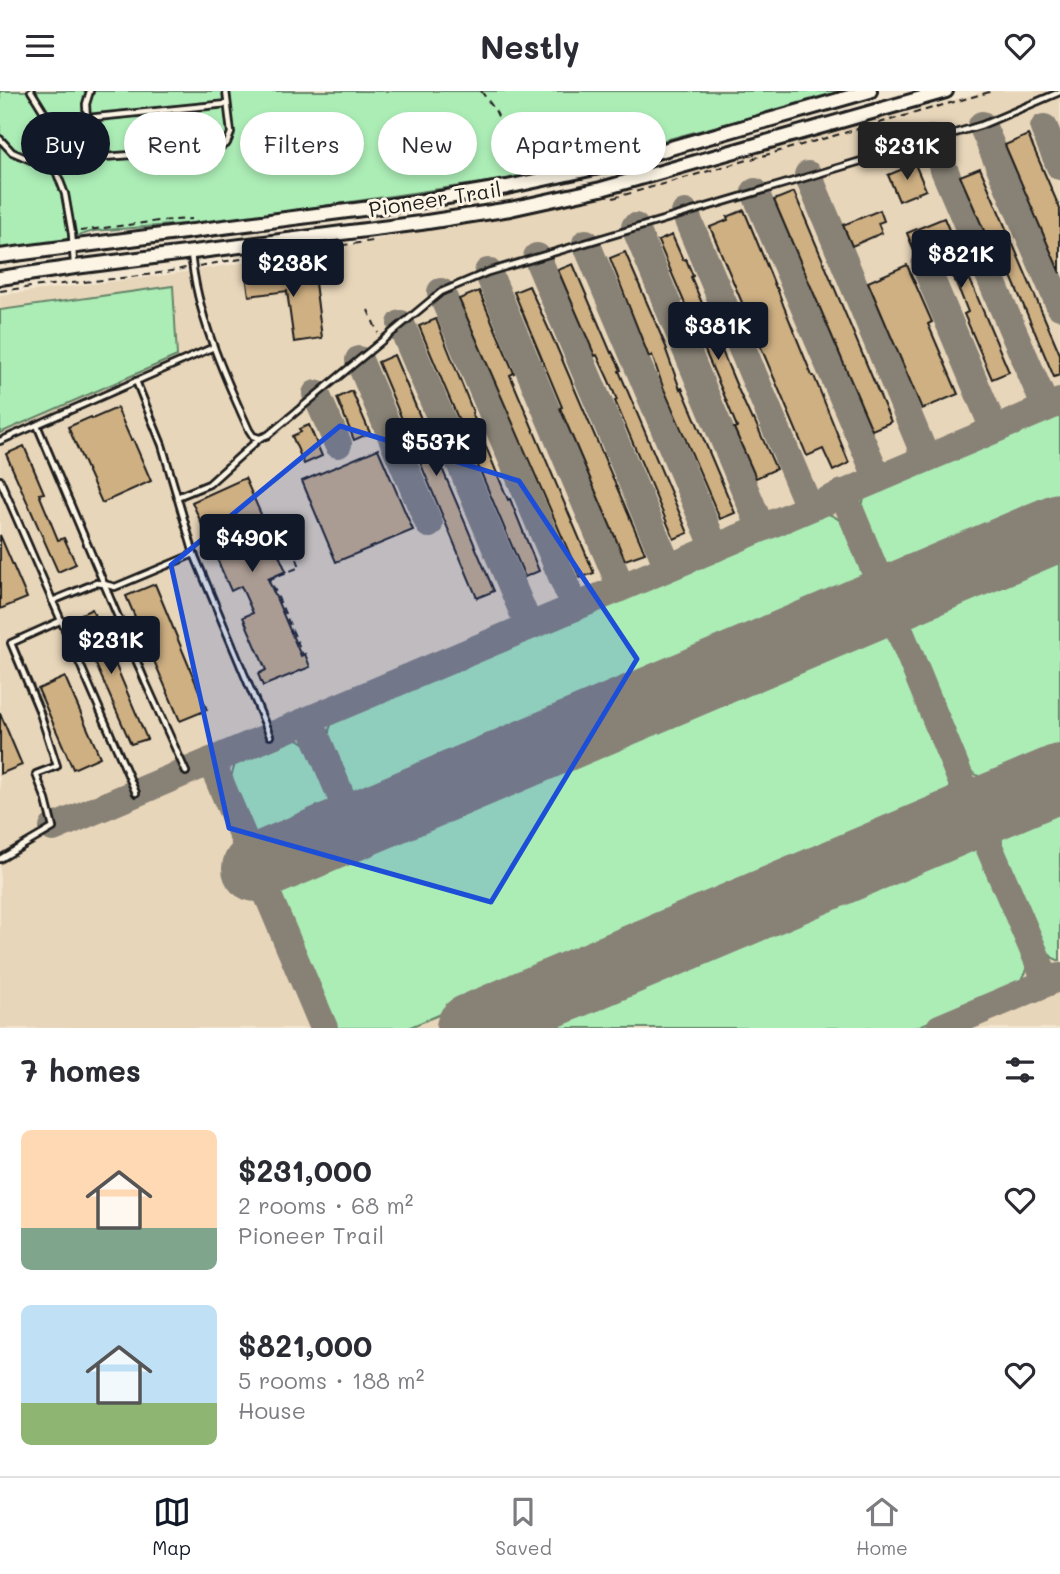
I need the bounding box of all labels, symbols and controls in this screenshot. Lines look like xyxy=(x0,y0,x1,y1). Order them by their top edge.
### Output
text: Nestly xyxy=(480,25,580,67)
icon: menu xyxy=(21,27,59,65)
icon: heart xyxy=(1001,27,1039,65)
chip: Buy xyxy=(21,112,110,175)
chip: Rent xyxy=(124,112,226,175)
chip: Filters xyxy=(240,112,364,175)
chip: New xyxy=(378,112,477,175)
chip: Apartment xyxy=(491,112,666,175)
pin: $231K xyxy=(858,123,956,182)
text: $231K xyxy=(874,130,940,160)
street label: Pioneer Trail xyxy=(367,175,503,222)
pin: $821K xyxy=(912,231,1010,290)
text: $821K xyxy=(928,238,994,268)
pin: $238K xyxy=(244,239,342,299)
text: $238K xyxy=(258,247,328,277)
pin: $381K xyxy=(669,303,767,362)
text: $381K xyxy=(684,310,752,340)
pin: $537K xyxy=(387,419,485,478)
text: $537K xyxy=(401,426,471,456)
pin: $490K xyxy=(203,515,301,574)
text: $490K xyxy=(216,522,288,552)
pin: $231K xyxy=(62,617,160,676)
text: $231K xyxy=(78,624,144,654)
text: 7 homes xyxy=(21,1050,141,1090)
icon: filters xyxy=(1001,1051,1039,1089)
text: $231,000 xyxy=(238,1150,372,1190)
icon: home xyxy=(77,1158,161,1242)
icon: heart xyxy=(1001,1181,1039,1219)
text: 2 rooms · 68 m² xyxy=(238,1190,413,1220)
text: Pioneer Trail xyxy=(238,1220,384,1250)
text: $821,000 xyxy=(238,1325,372,1365)
icon: home xyxy=(77,1333,161,1417)
icon: heart xyxy=(1001,1356,1039,1394)
text: 5 rooms · 188 m² xyxy=(238,1365,424,1395)
text: House xyxy=(238,1395,306,1425)
tab: Map xyxy=(152,1493,191,1560)
tab: Saved xyxy=(495,1493,552,1560)
tab: Home xyxy=(856,1493,908,1560)

